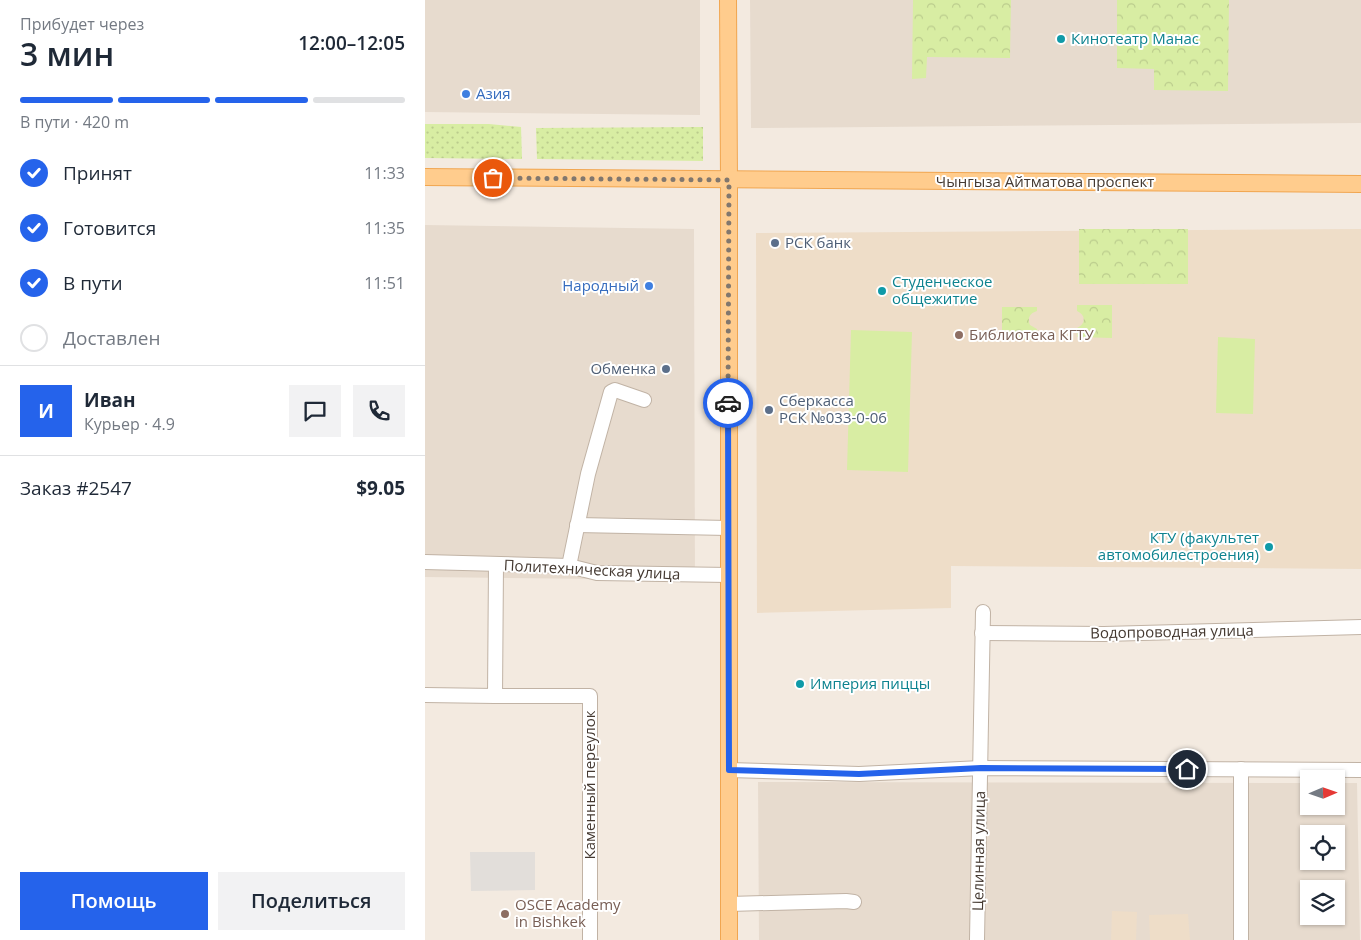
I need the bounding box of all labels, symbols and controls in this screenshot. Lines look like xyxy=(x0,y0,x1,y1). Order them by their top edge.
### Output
text: Прибудет через xyxy=(20,13,144,35)
place label: Кинотеатр Манас xyxy=(1071,28,1199,48)
text: 12:00–12:05 xyxy=(298,30,405,56)
text: 3 мин xyxy=(20,32,114,75)
marker: Кинотеатр Манас xyxy=(1055,33,1067,45)
place label: Азия xyxy=(476,83,511,103)
marker: Азия xyxy=(460,88,472,100)
text: В пути · 420 m xyxy=(20,111,129,133)
pin xyxy=(472,157,514,199)
icon: check xyxy=(20,159,48,187)
text: Принят xyxy=(63,160,132,186)
text: 11:33 xyxy=(364,162,405,184)
icon: bag xyxy=(479,164,507,192)
street label: Чынгыза Айтматова проспект xyxy=(936,171,1154,191)
icon: check xyxy=(20,214,48,242)
text: Готовится xyxy=(63,215,156,241)
text: 11:35 xyxy=(364,217,405,239)
place label: РСК банк xyxy=(785,232,851,252)
marker: РСК банк xyxy=(769,237,781,249)
icon: check xyxy=(20,269,48,297)
text: В пути xyxy=(63,270,123,296)
place label: Студенческое общежитие xyxy=(892,271,992,308)
text: 11:51 xyxy=(364,272,405,294)
place label: Народный xyxy=(562,275,639,295)
marker: Народный xyxy=(643,280,655,292)
marker: Студенческое общежитие xyxy=(876,285,888,297)
place label: Библиотека КГТУ xyxy=(969,324,1094,344)
text: Доставлен xyxy=(63,325,161,351)
marker: Библиотека КГТУ xyxy=(953,329,965,341)
place label: Обменка xyxy=(590,358,656,378)
marker: Обменка xyxy=(660,363,672,375)
courier xyxy=(703,378,753,428)
button: chat xyxy=(289,385,341,437)
button: phone xyxy=(353,385,405,437)
text: Иван xyxy=(84,387,136,413)
icon: car xyxy=(714,389,742,417)
place label: Сберкасса РСК №033-0-06 xyxy=(779,390,887,427)
text: И xyxy=(38,398,54,424)
marker: Сберкасса РСК №033-0-06 xyxy=(763,404,775,416)
text: Курьер · 4.9 xyxy=(84,413,175,435)
text: Заказ #2547 xyxy=(20,475,132,501)
text: $9.05 xyxy=(356,475,405,501)
place label: КТУ (факультет автомобилестроения) xyxy=(1098,527,1259,564)
marker: КТУ (факультет автомобилестроения) xyxy=(1263,541,1275,553)
street label: Политехническая улица xyxy=(503,554,681,584)
street label: Водопроводная улица xyxy=(1090,620,1254,642)
place label: Империя пиццы xyxy=(810,673,930,693)
marker: Империя пиццы xyxy=(794,678,806,690)
street label: Каменный переулок xyxy=(579,710,599,860)
pin xyxy=(1166,748,1208,790)
icon: home xyxy=(1173,755,1201,783)
north arrow xyxy=(1300,770,1345,815)
map controls xyxy=(1300,770,1345,925)
street label: Целинная улица xyxy=(967,791,989,911)
button: locate xyxy=(1300,825,1345,870)
button: Помощь xyxy=(20,872,208,930)
button: Поделиться xyxy=(218,872,405,930)
button: layers xyxy=(1300,880,1345,925)
place label: OSCE Academy in Bishkek xyxy=(515,894,621,931)
marker: OSCE Academy in Bishkek xyxy=(499,908,511,920)

